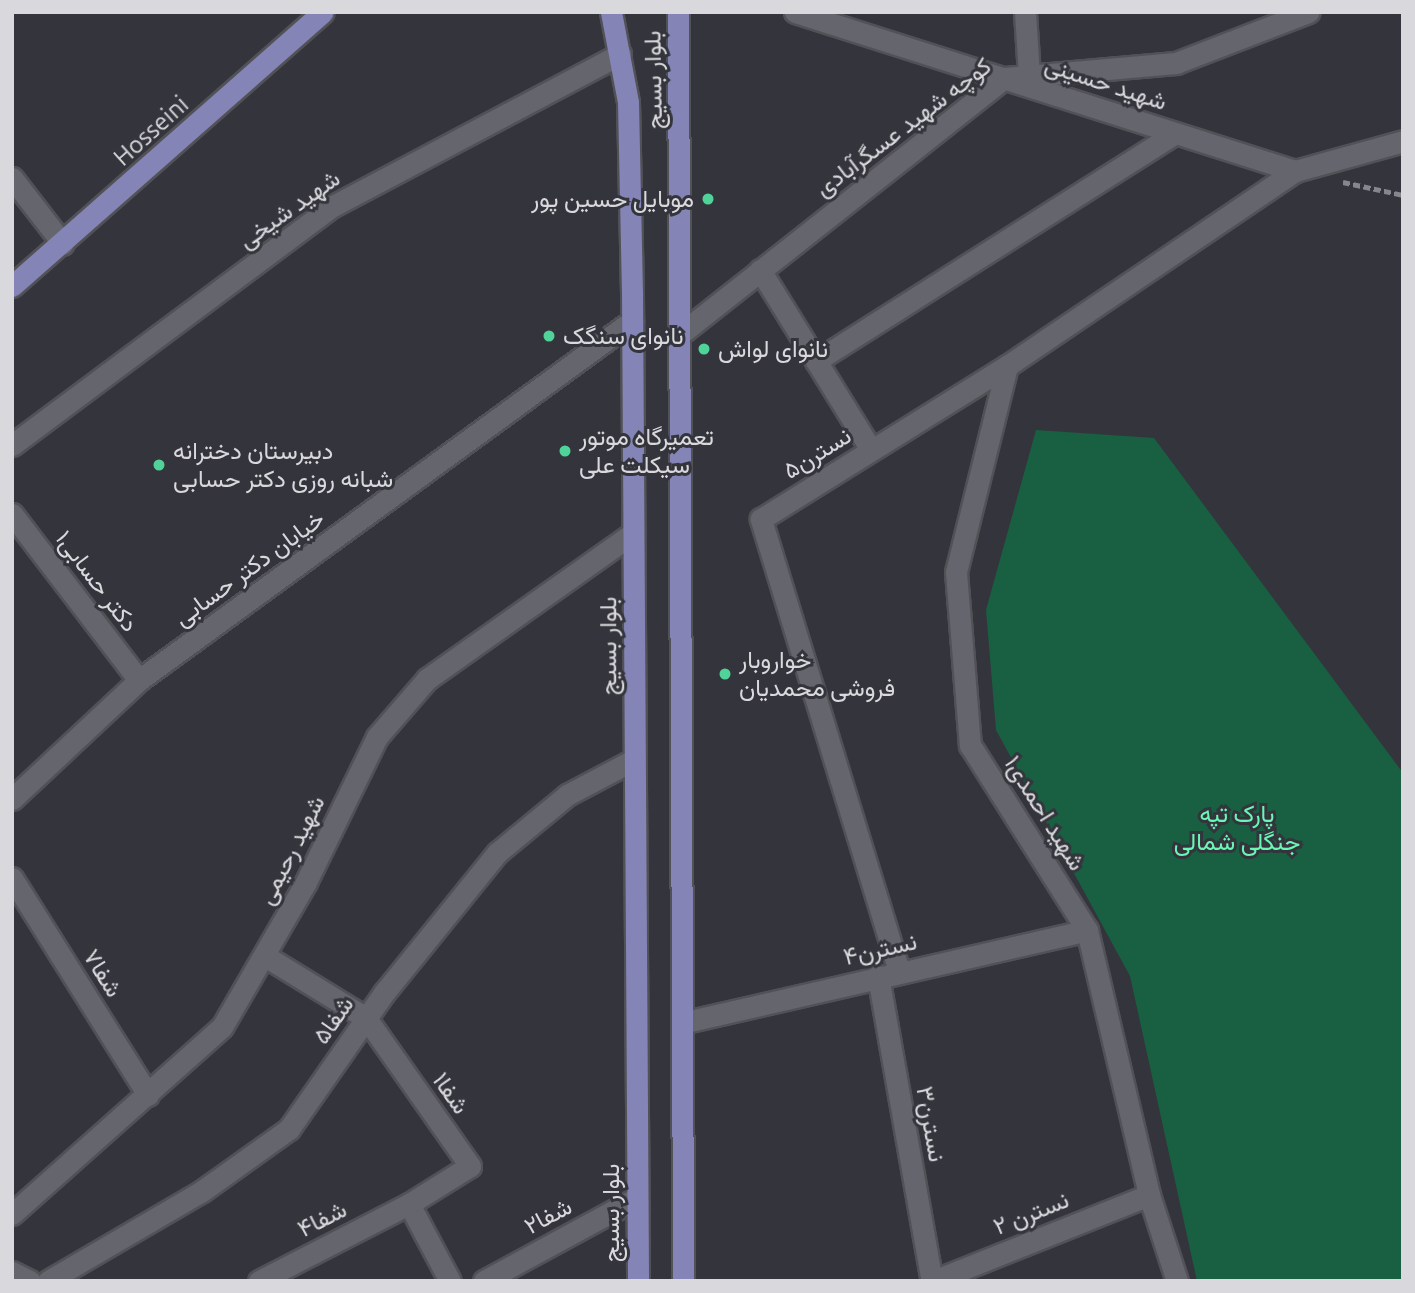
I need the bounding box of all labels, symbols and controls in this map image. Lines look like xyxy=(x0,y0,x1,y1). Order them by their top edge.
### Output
street label: بلوار بسیج xyxy=(638,30,668,130)
street label: شهید حسینی xyxy=(1041,50,1171,116)
street label: کوچه شهید عسگرآبادی xyxy=(809,51,997,203)
street label: Hosseini xyxy=(108,90,194,172)
street label: شهید شیخی xyxy=(233,164,345,254)
place label: موبایل حسین پور xyxy=(531,185,694,213)
marker: موبایل حسین پور xyxy=(700,191,716,207)
place label: نانوای سنگک xyxy=(563,322,684,350)
marker: نانوای سنگک xyxy=(541,328,557,344)
place label: نانوای لواش xyxy=(718,335,828,363)
marker: نانوای لواش xyxy=(696,341,712,357)
street label: نسترن۵ xyxy=(778,421,856,485)
place label: تعمیرگاه موتور سیکلت علی xyxy=(579,423,714,479)
place label: دبیرستان دخترانه شبانه روزی دکتر حسابی xyxy=(173,437,393,493)
marker: تعمیرگاه موتور سیکلت علی xyxy=(557,443,573,459)
marker: دبیرستان دخترانه شبانه روزی دکتر حسابی xyxy=(151,457,167,473)
street label: خیابان دکتر حسابی xyxy=(168,504,330,632)
street label: دکتر حسابی۱ xyxy=(49,525,145,637)
street label: بلوار بسیج xyxy=(594,597,622,695)
place label: خواروبار فروشی محمدیان xyxy=(739,646,895,702)
marker: خواروبار فروشی محمدیان xyxy=(717,666,733,682)
street label: شهید احمدی۱ xyxy=(998,750,1092,876)
street label: شهید رحیمی xyxy=(251,791,331,909)
park label: پارک تپه جنگلی شمالی xyxy=(1174,800,1300,856)
street label: نسترن۴ xyxy=(841,927,919,971)
street label: شفا۷ xyxy=(77,944,129,1002)
street label: شفا۵ xyxy=(306,991,360,1049)
street label: شفا۱ xyxy=(427,1067,475,1119)
street label: نسترن۳ xyxy=(910,1084,952,1164)
street label: بلوار بسیج xyxy=(597,1164,625,1262)
street label: نسترن ۲ xyxy=(989,1185,1073,1241)
street label: شفا۲ xyxy=(519,1192,577,1240)
street label: شفا۴ xyxy=(293,1195,351,1243)

